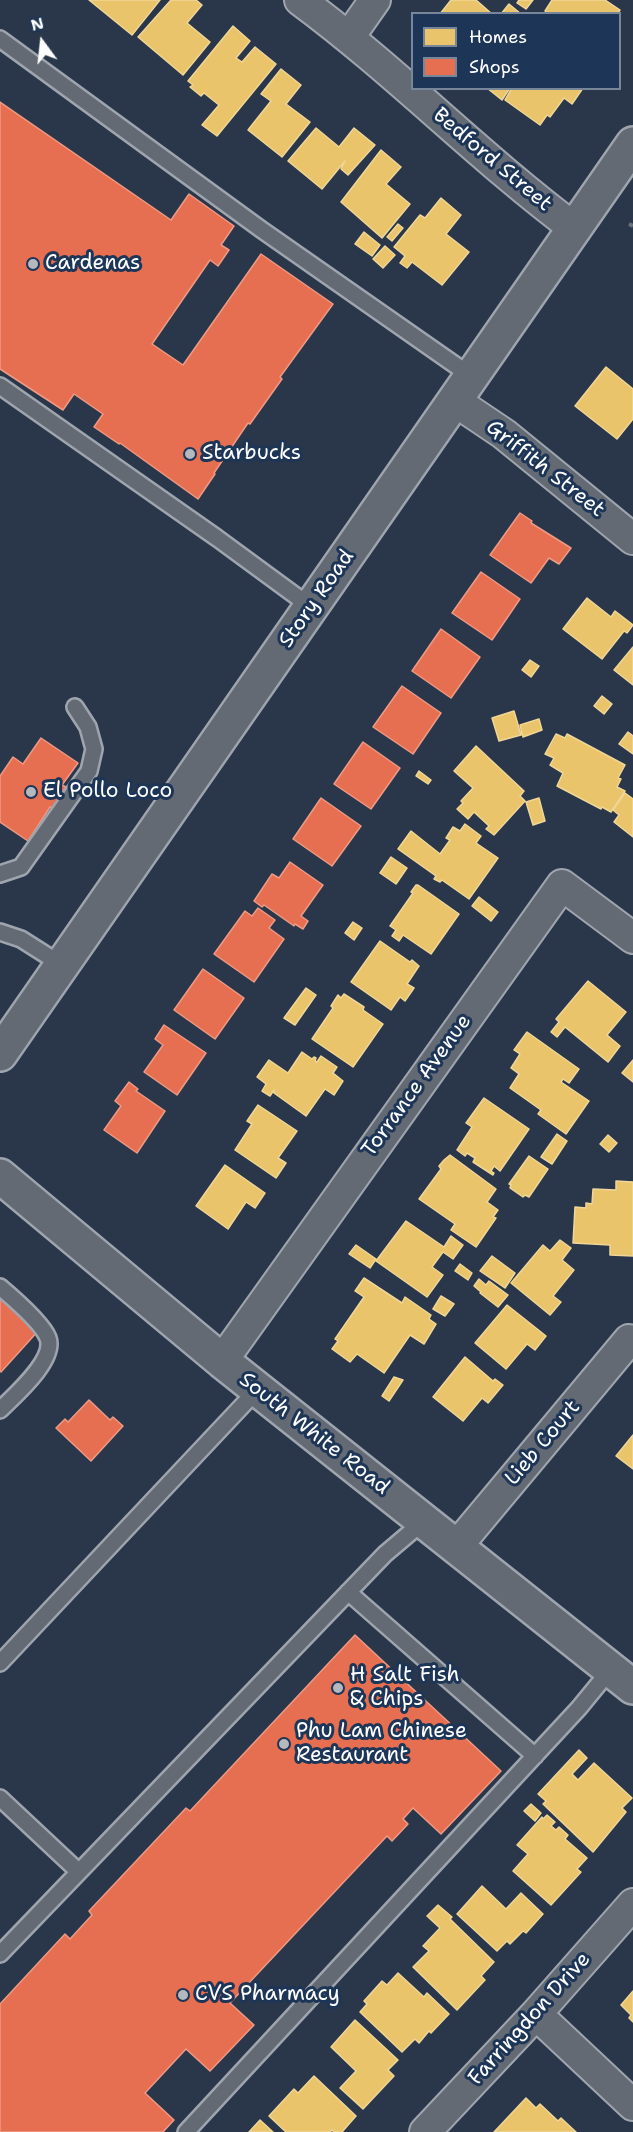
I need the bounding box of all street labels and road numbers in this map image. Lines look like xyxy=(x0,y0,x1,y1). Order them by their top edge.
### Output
street label: Bedford Street xyxy=(427,103,557,217)
street label: Griffith Street xyxy=(481,415,609,523)
street label: Story Road xyxy=(274,545,360,653)
street label: Torrance Avenue xyxy=(357,1010,477,1162)
street label: South White Road xyxy=(234,1367,394,1501)
street label: Lieb Court xyxy=(500,1395,586,1491)
street label: Farringdon Drive xyxy=(464,1947,596,2091)

